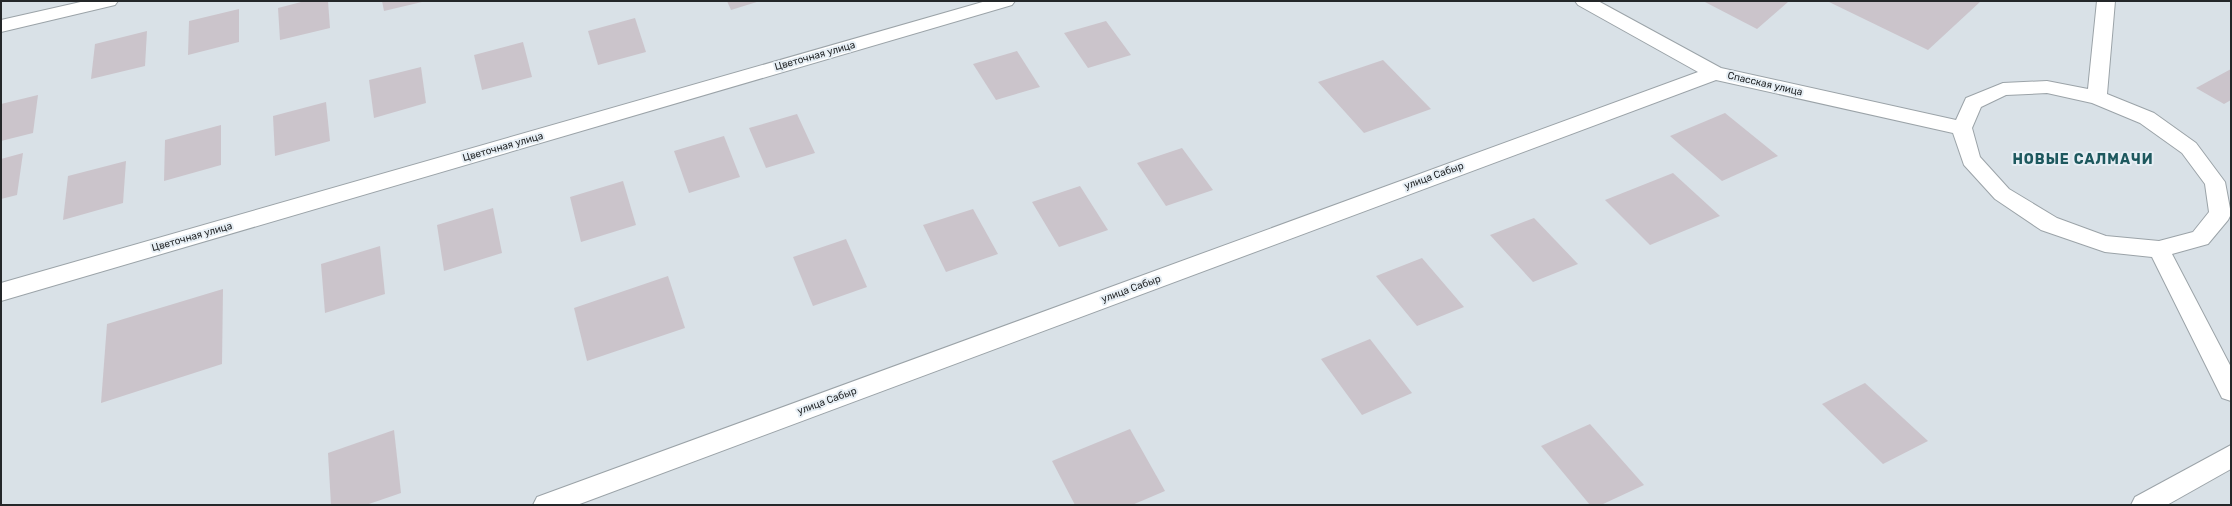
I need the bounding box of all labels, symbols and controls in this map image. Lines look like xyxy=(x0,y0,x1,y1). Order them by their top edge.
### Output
street label: Цветочная улица xyxy=(773,39,857,73)
street label: Спасская улица xyxy=(1726,70,1804,98)
street label: Цветочная улица xyxy=(461,130,545,164)
district label: НОВЫЕ САЛМАЧИ xyxy=(2012,151,2154,168)
street label: улица Сабыр xyxy=(1403,160,1465,192)
street label: Цветочная улица xyxy=(150,220,234,254)
street label: улица Сабыр xyxy=(1100,273,1162,305)
street label: улица Сабыр xyxy=(796,385,858,417)

